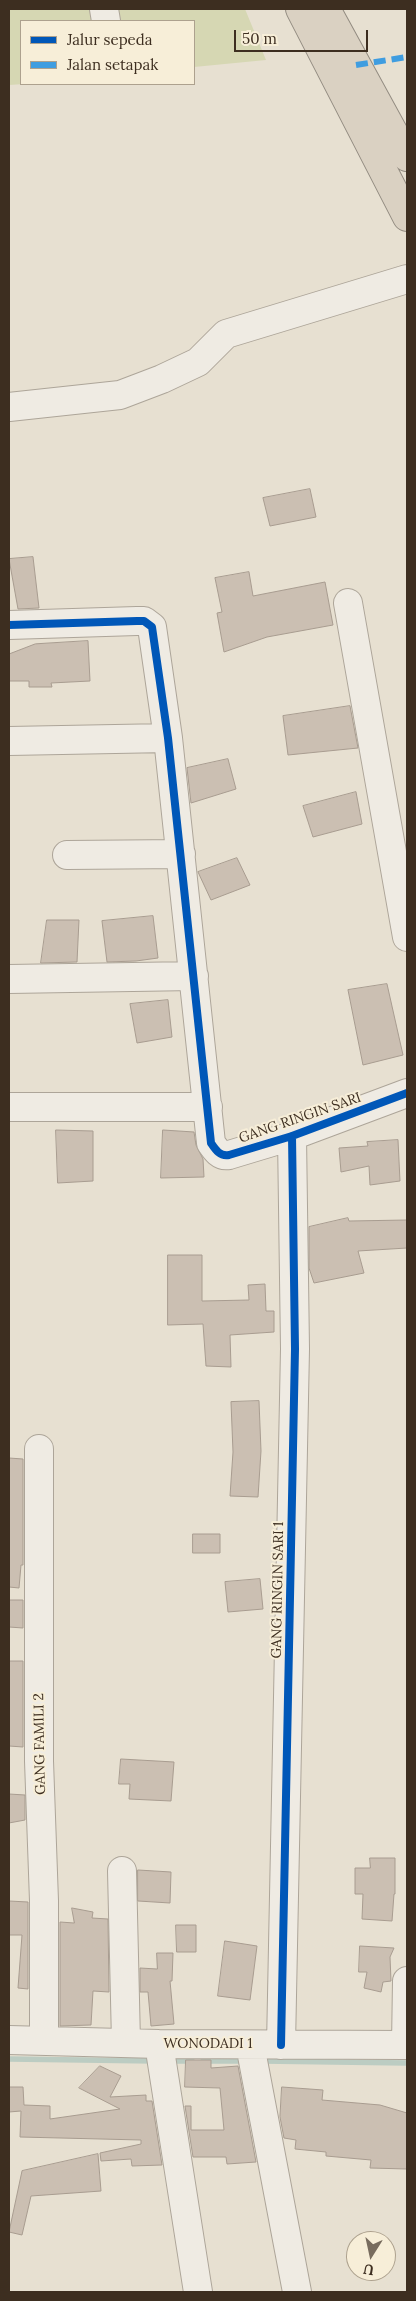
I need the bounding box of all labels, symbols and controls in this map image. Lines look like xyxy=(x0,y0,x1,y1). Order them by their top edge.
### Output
legend xyxy=(20,20,195,85)
scale bar xyxy=(236,20,370,52)
text: 50 m xyxy=(242,29,277,48)
text: Jalur sepeda xyxy=(67,30,152,49)
text: Jalan setapak xyxy=(67,55,158,74)
street label: GANG RINGIN SARI xyxy=(237,1089,363,1147)
street label: GANG RINGIN SARI 1 xyxy=(268,1521,288,1659)
street label: GANG FAMILI 2 xyxy=(31,1693,49,1795)
street label: WONODADI 1 xyxy=(163,2036,253,2052)
north arrow xyxy=(346,2231,396,2281)
text: U xyxy=(362,2260,375,2280)

